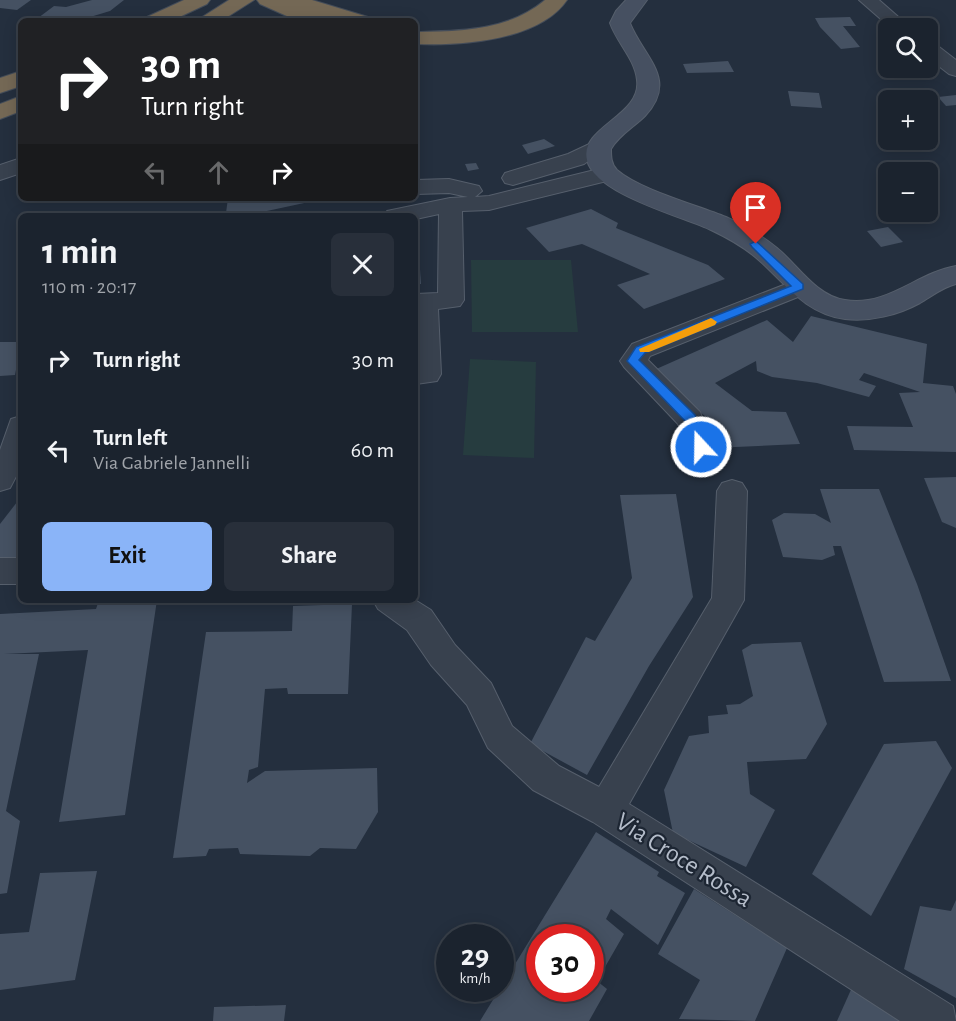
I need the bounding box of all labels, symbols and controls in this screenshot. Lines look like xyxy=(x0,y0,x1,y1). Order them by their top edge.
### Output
map controls xyxy=(878,18,938,222)
button: search xyxy=(878,18,938,78)
icon: right xyxy=(42,42,120,120)
text: 30 m xyxy=(141,44,221,86)
button: + xyxy=(878,90,938,150)
text: Turn right xyxy=(141,93,244,120)
icon: left xyxy=(139,156,172,189)
icon: ahead xyxy=(202,156,235,189)
icon: right xyxy=(265,156,298,189)
button: − xyxy=(878,162,938,222)
pin xyxy=(730,182,781,244)
icon: arrive xyxy=(739,191,772,224)
button: close xyxy=(331,233,394,296)
text: 1 min xyxy=(42,234,118,270)
text: 110 m · 20:17 xyxy=(42,277,136,297)
icon: right xyxy=(42,344,75,377)
text: Turn right xyxy=(93,349,180,371)
text: 30 m xyxy=(352,349,394,371)
position arrow xyxy=(669,415,733,479)
text: Turn left xyxy=(93,427,167,449)
icon: left xyxy=(42,434,75,467)
text: 60 m xyxy=(351,439,394,461)
text: Via Gabriele Jannelli xyxy=(93,453,250,473)
button: Exit xyxy=(42,522,212,591)
button: Share xyxy=(224,522,394,591)
street label: Via Croce Rossa xyxy=(611,808,757,912)
speed limit sign: 30 xyxy=(526,924,604,1002)
text: 29 xyxy=(461,941,489,971)
text: km/h xyxy=(460,971,490,986)

